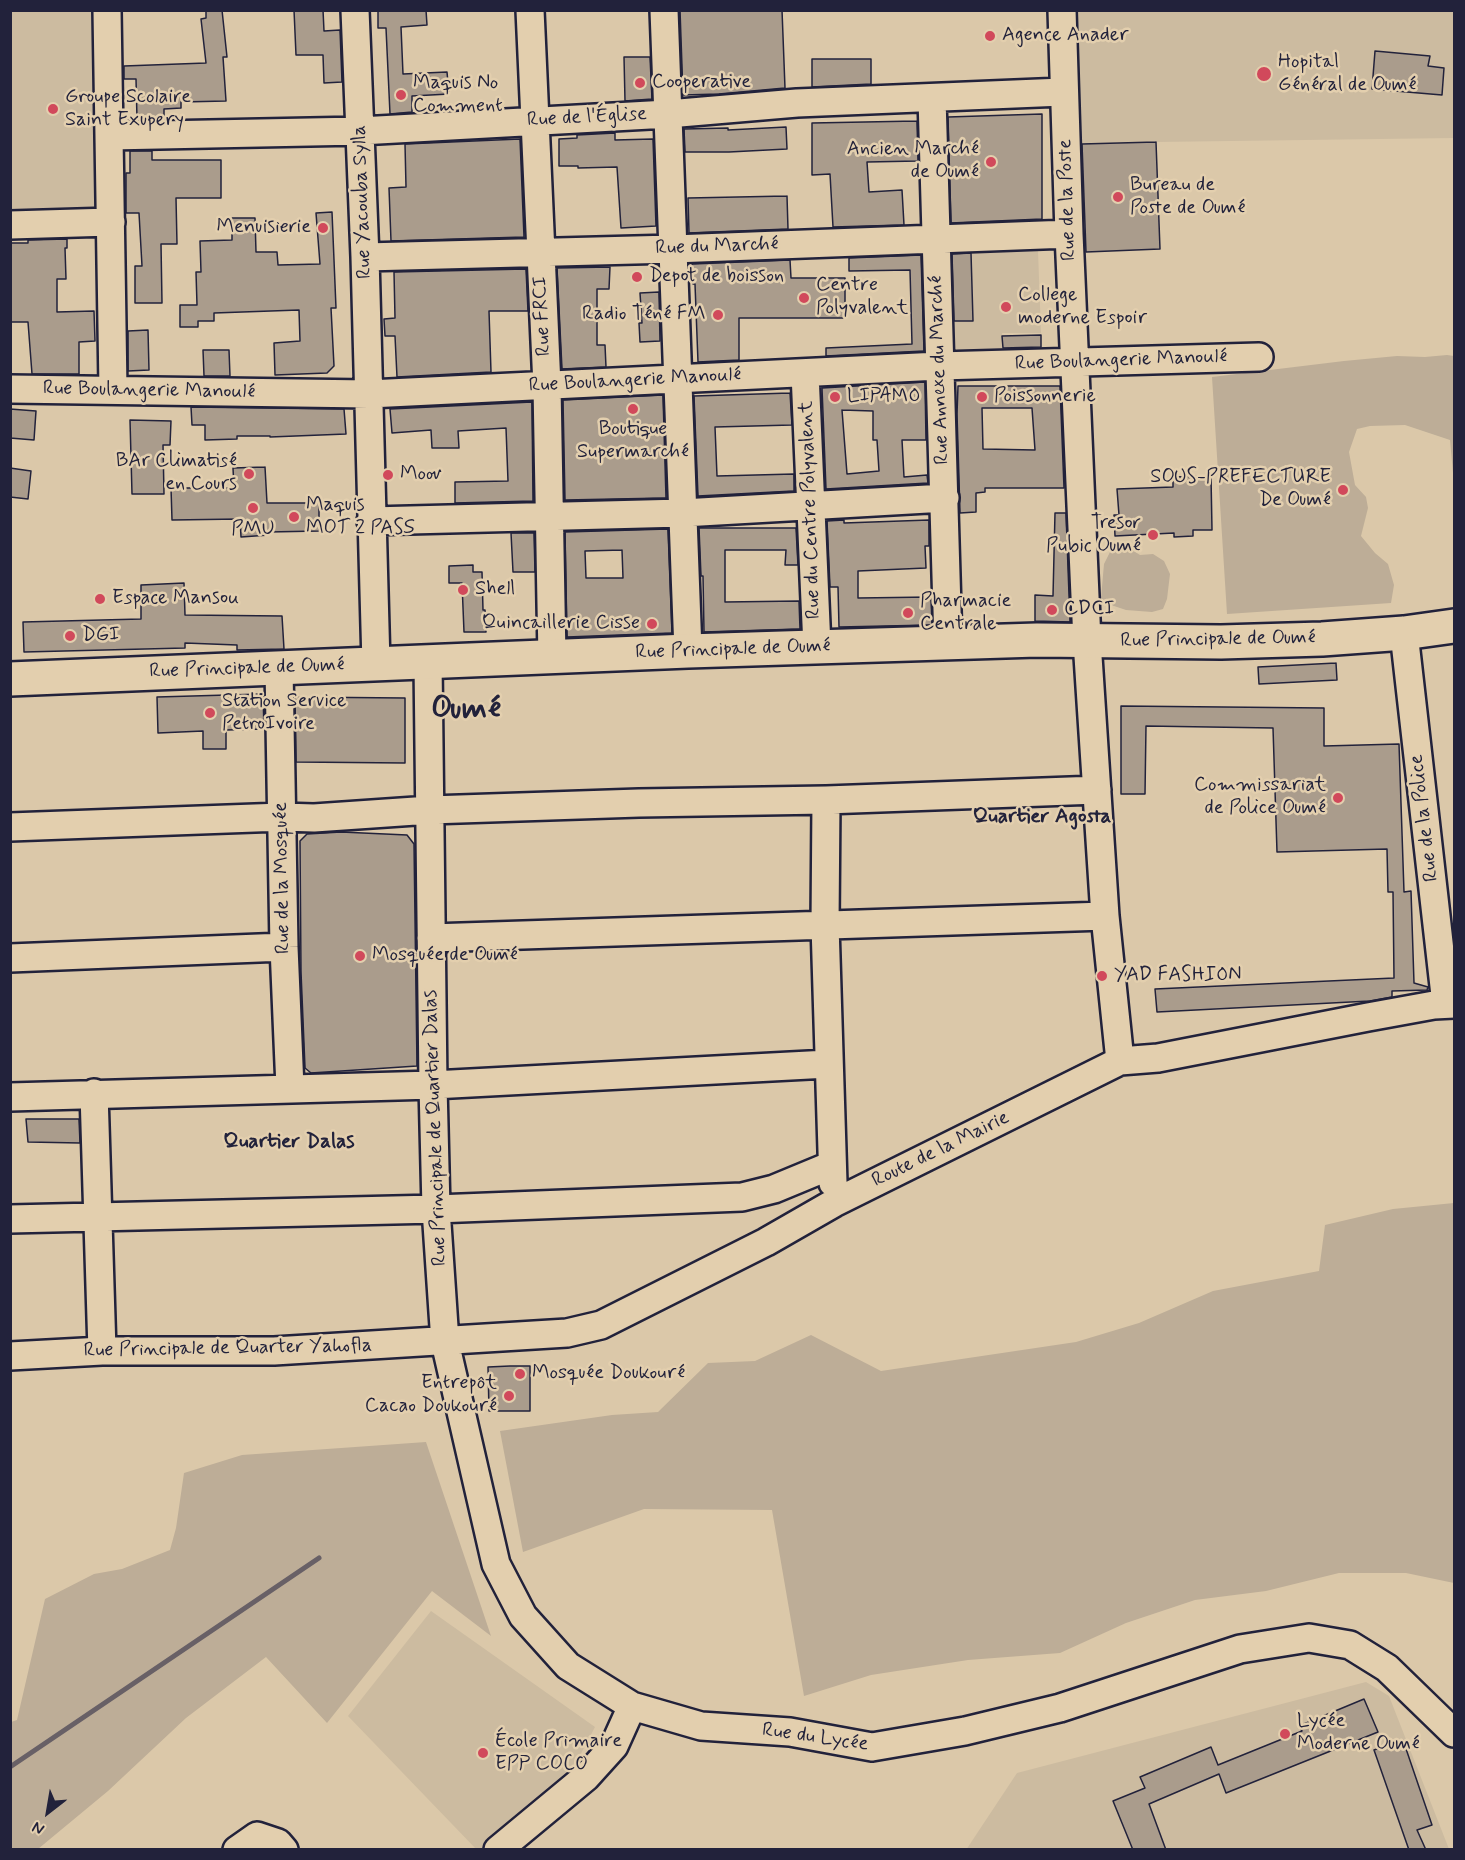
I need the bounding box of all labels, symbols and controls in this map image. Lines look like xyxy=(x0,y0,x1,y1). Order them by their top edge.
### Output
place label: Agence Anader xyxy=(1002,24,1128,48)
marker: Agence Anader xyxy=(983,29,997,43)
place label: Hopital Général de Oumé xyxy=(1278,51,1416,98)
marker: Hopital Général de Oumé xyxy=(1255,65,1273,83)
place label: Cooperative xyxy=(652,71,751,95)
place label: Maquis No Comment xyxy=(413,72,503,119)
marker: Cooperative xyxy=(633,76,647,90)
place label: Groupe Scolaire Saint Exupery xyxy=(65,86,191,133)
marker: Maquis No Comment xyxy=(394,88,408,102)
marker: Groupe Scolaire Saint Exupery xyxy=(46,102,60,116)
street label: Rue de l'Église xyxy=(526,103,648,133)
street label: Rue Yacouba Sylla xyxy=(348,125,378,279)
place label: Ancien Marché de Oumé xyxy=(847,138,979,185)
street label: Rue de la Poste xyxy=(1054,139,1082,261)
marker: Ancien Marché de Oumé xyxy=(984,155,998,169)
place label: Bureau de Poste de Oumé xyxy=(1130,174,1245,221)
marker: Bureau de Poste de Oumé xyxy=(1111,190,1125,204)
place label: Menuisierie xyxy=(217,216,311,240)
marker: Menuisierie xyxy=(316,221,330,235)
street label: Rue du Marché xyxy=(655,233,779,261)
place label: Depot de boisson xyxy=(649,265,784,289)
marker: Depot de boisson xyxy=(630,270,644,284)
place label: Centre Polyvalent xyxy=(816,274,908,321)
street label: Rue FRCI xyxy=(529,275,557,357)
street label: Rue Annexe du Marché xyxy=(925,275,955,465)
place label: College moderne Espoir xyxy=(1018,284,1147,331)
marker: Centre Polyvalent xyxy=(797,291,811,305)
marker: College moderne Espoir xyxy=(999,300,1013,314)
place label: Radio Téné FM xyxy=(582,303,706,327)
marker: Radio Téné FM xyxy=(711,308,725,322)
street label: Rue Boulangerie Manoulé xyxy=(1014,345,1228,377)
street label: Rue Boulangerie Manoulé xyxy=(528,363,742,399)
street label: Rue Boulangerie Manoulé xyxy=(43,377,255,405)
place label: LIPAMO xyxy=(847,385,921,409)
place label: Poissonnerie xyxy=(994,385,1096,409)
marker: LIPAMO xyxy=(828,390,842,404)
marker: Poissonnerie xyxy=(975,390,989,404)
street label: Rue du Centre Polyvalent xyxy=(795,400,827,620)
marker: Boutique Supermarché xyxy=(626,402,640,416)
place label: Boutique Supermarché xyxy=(577,418,689,465)
place label: BAr Climatisé en Cours xyxy=(116,450,237,497)
place label: Moov xyxy=(400,463,442,487)
place label: SOUS-PREFECTURE De Oumé xyxy=(1150,466,1331,513)
marker: BAr Climatisé en Cours xyxy=(242,467,256,481)
marker: Moov xyxy=(381,468,395,482)
marker: SOUS-PREFECTURE De Oumé xyxy=(1336,483,1350,497)
place label: Maquis MOT 2 PASS xyxy=(306,494,415,541)
marker: PMU xyxy=(246,501,260,515)
marker: Maquis MOT 2 PASS xyxy=(287,510,301,524)
place label: Tresor Pubic Oumé xyxy=(1046,512,1141,559)
place label: PMU xyxy=(231,518,275,542)
marker: Tresor Pubic Oumé xyxy=(1146,528,1160,542)
place label: Shell xyxy=(475,578,515,602)
marker: Shell xyxy=(456,583,470,597)
place label: Espace Mansou xyxy=(112,587,239,611)
place label: Pharmacie Centrale xyxy=(920,590,1011,637)
marker: Espace Mansou xyxy=(93,592,107,606)
place label: CDCI xyxy=(1064,598,1115,622)
marker: CDCI xyxy=(1045,603,1059,617)
marker: Pharmacie Centrale xyxy=(901,606,915,620)
place label: Quincaillerie Cisse xyxy=(482,612,640,636)
marker: Quincaillerie Cisse xyxy=(645,617,659,631)
place label: DGI xyxy=(82,624,120,648)
street label: Rue Principale de Oumé xyxy=(1120,626,1316,654)
marker: DGI xyxy=(63,629,77,643)
street label: Rue Principale de Oumé xyxy=(635,635,831,665)
street label: Rue Principale de Oumé xyxy=(149,654,345,684)
place label: Station Service PetroIvoire xyxy=(222,690,346,737)
district label: Oumé xyxy=(431,691,501,729)
marker: Station Service PetroIvoire xyxy=(203,706,217,720)
street label: Rue de la Police xyxy=(1405,753,1445,883)
place label: Commissariat de Police Oumé xyxy=(1194,774,1326,821)
marker: Commissariat de Police Oumé xyxy=(1331,791,1345,805)
street label: Rue de la Mosquée xyxy=(270,802,296,954)
district label: Quartier Agosta xyxy=(973,805,1111,831)
place label: Mosquée de Oumé xyxy=(372,944,518,968)
marker: Mosquée de Oumé xyxy=(353,949,367,963)
place label: YAD FASHION xyxy=(1114,964,1242,988)
marker: YAD FASHION xyxy=(1095,969,1109,983)
street label: Rue Principale de Quartier Dalas xyxy=(419,989,453,1267)
street label: Route de la Mairie xyxy=(868,1106,1014,1194)
district label: Quartier Dalas xyxy=(223,1130,355,1156)
street label: Rue Principale de Quarter Yahofla xyxy=(84,1334,372,1364)
place label: Mosquée Doukouré xyxy=(532,1362,685,1386)
marker: Mosquée Doukouré xyxy=(513,1367,527,1381)
place label: Entrepôt Cacao Doukouré xyxy=(365,1372,497,1419)
marker: Entrepôt Cacao Doukouré xyxy=(502,1389,516,1403)
place label: Lycée Moderne Oumé xyxy=(1297,1710,1420,1757)
street label: Rue du Lycée xyxy=(760,1719,870,1757)
marker: Lycée Moderne Oumé xyxy=(1278,1727,1292,1741)
place label: École Primaire EPP COCO xyxy=(495,1730,622,1777)
marker: École Primaire EPP COCO xyxy=(476,1746,490,1760)
north arrow xyxy=(18,1782,78,1842)
text: N xyxy=(28,1816,48,1840)

